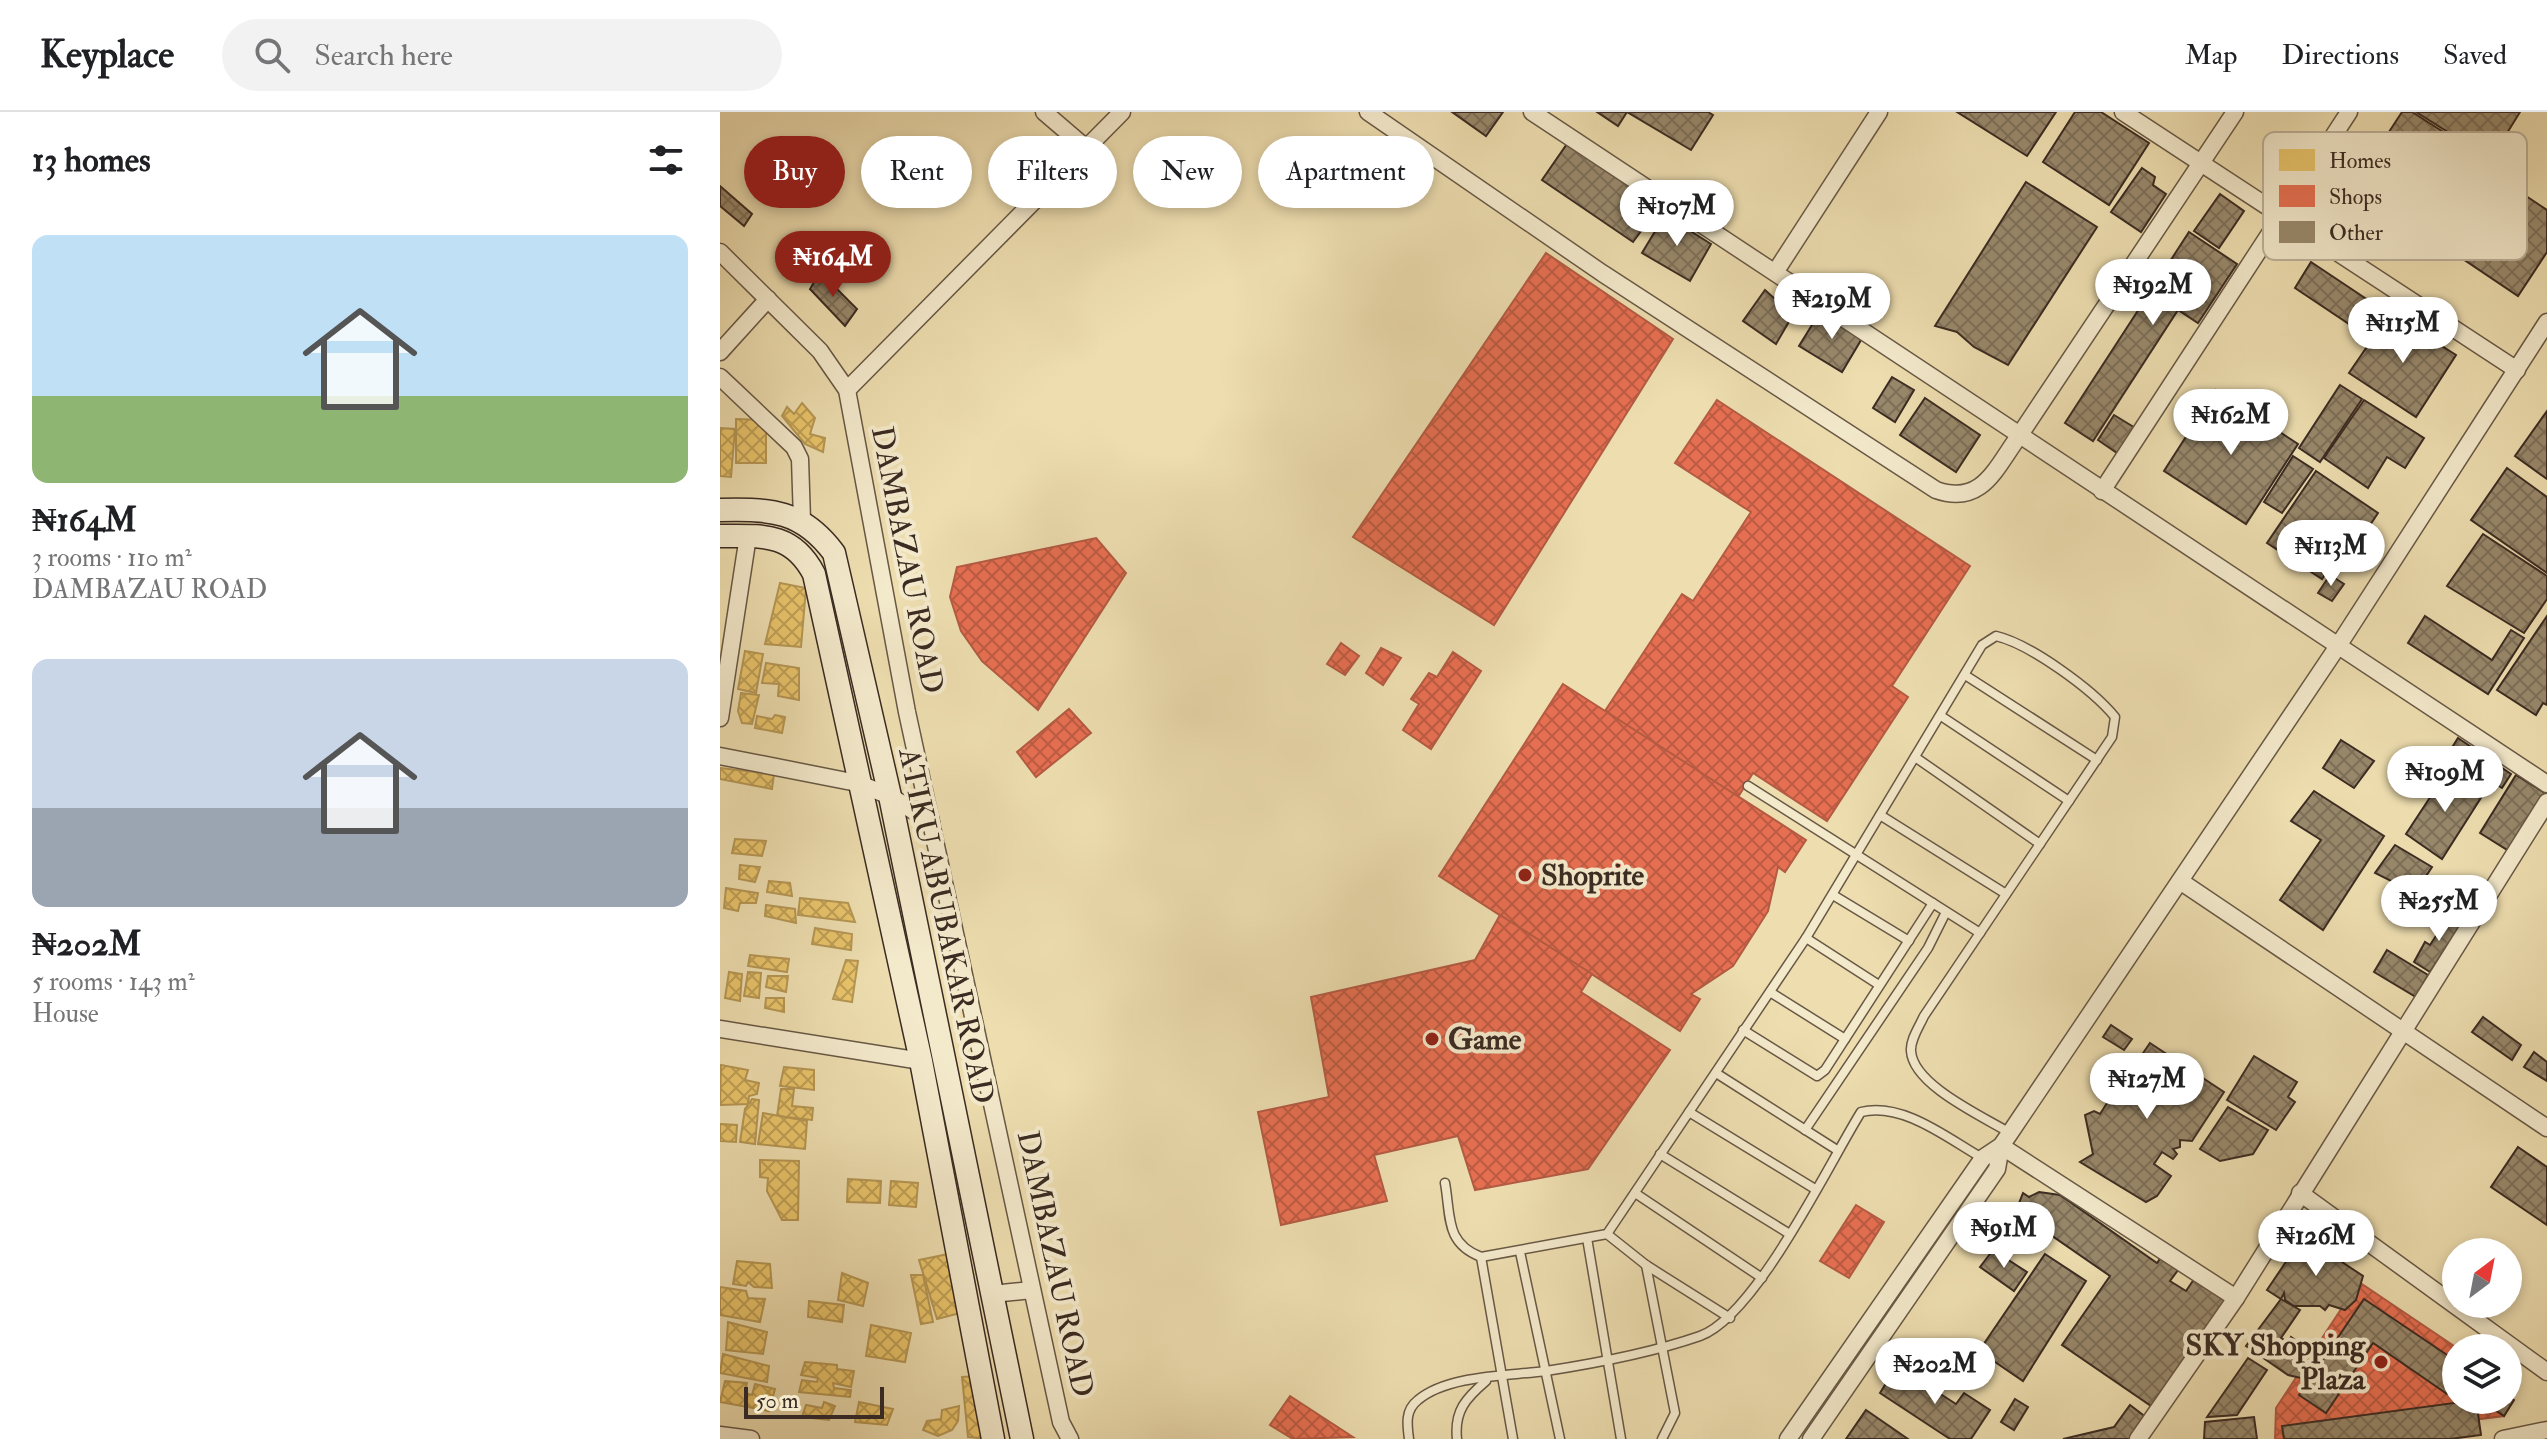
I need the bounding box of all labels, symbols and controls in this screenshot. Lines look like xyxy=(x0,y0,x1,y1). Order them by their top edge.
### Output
search box xyxy=(222,19,782,91)
text: Keyplace xyxy=(40,31,174,79)
icon: search xyxy=(250,33,294,77)
text: Search here xyxy=(314,37,453,74)
text: Map xyxy=(2185,38,2238,73)
text: Directions xyxy=(2282,38,2399,73)
text: Saved xyxy=(2443,38,2507,73)
legend xyxy=(2263,132,2527,260)
chip: Buy xyxy=(744,136,845,208)
chip: Rent xyxy=(861,136,972,208)
chip: Filters xyxy=(988,136,1117,208)
chip: New xyxy=(1133,136,1242,208)
chip: Apartment xyxy=(1258,136,1434,208)
icon: filters xyxy=(644,138,688,182)
text: 13 homes xyxy=(32,139,151,182)
text: Homes xyxy=(2329,147,2391,175)
pin: ₦107M xyxy=(1621,180,1733,248)
text: Shops xyxy=(2329,183,2382,212)
text: ₦107M xyxy=(1638,190,1716,222)
text: Other xyxy=(2329,219,2384,247)
pin: ₦164M xyxy=(777,231,889,299)
text: ₦164M xyxy=(793,241,873,273)
pin: ₦192M xyxy=(2097,259,2209,327)
text: ₦192M xyxy=(2113,269,2193,301)
pin: ₦219M xyxy=(1776,273,1888,341)
text: ₦219M xyxy=(1792,283,1872,315)
icon: home xyxy=(288,287,432,431)
pin: ₦115M xyxy=(2347,297,2459,365)
text: ₦115M xyxy=(2366,307,2440,339)
pin: ₦162M xyxy=(2175,389,2287,457)
text: ₦162M xyxy=(2191,399,2271,431)
street label: DAMBAZAU ROAD xyxy=(863,423,951,697)
text: ₦164M xyxy=(32,499,137,542)
pin: ₦113M xyxy=(2275,520,2387,588)
text: ₦113M xyxy=(2295,530,2367,562)
text: 3 rooms · 110 m² xyxy=(32,542,192,574)
text: DAMBAZAU ROAD xyxy=(32,574,267,606)
icon: home xyxy=(288,711,432,855)
street label: ATIKU ABUBAKAR ROAD xyxy=(890,744,1002,1107)
pin: ₦109M xyxy=(2389,746,2501,814)
text: ₦109M xyxy=(2405,756,2485,788)
place label: Shoprite xyxy=(1541,857,1645,894)
marker: Shoprite xyxy=(1516,866,1534,884)
pin: ₦255M xyxy=(2383,875,2495,943)
text: ₦255M xyxy=(2399,885,2479,917)
text: ₦202M xyxy=(32,923,141,966)
text: 5 rooms · 143 m² xyxy=(32,966,195,998)
text: House xyxy=(32,998,99,1030)
place label: Game xyxy=(1448,1021,1522,1058)
marker: Game xyxy=(1423,1030,1441,1048)
pin: ₦127M xyxy=(2091,1053,2203,1121)
text: ₦127M xyxy=(2108,1063,2186,1095)
street label: DAMBAZAU ROAD xyxy=(1009,1127,1101,1401)
pin: ₦91M xyxy=(1957,1202,2051,1270)
pin: ₦126M xyxy=(2260,1210,2372,1278)
text: ₦91M xyxy=(1971,1212,2037,1244)
text: ₦126M xyxy=(2276,1220,2356,1252)
north arrow xyxy=(2442,1238,2522,1318)
map controls xyxy=(2442,1238,2522,1414)
place label: SKY Shopping Plaza xyxy=(2185,1327,2367,1398)
button: layers xyxy=(2442,1334,2522,1414)
pin: ₦202M xyxy=(1879,1338,1991,1406)
text: ₦202M xyxy=(1893,1348,1977,1380)
marker: SKY Shopping Plaza xyxy=(2372,1353,2390,1371)
scale bar xyxy=(744,1383,884,1419)
text: 50 m xyxy=(756,1387,798,1415)

